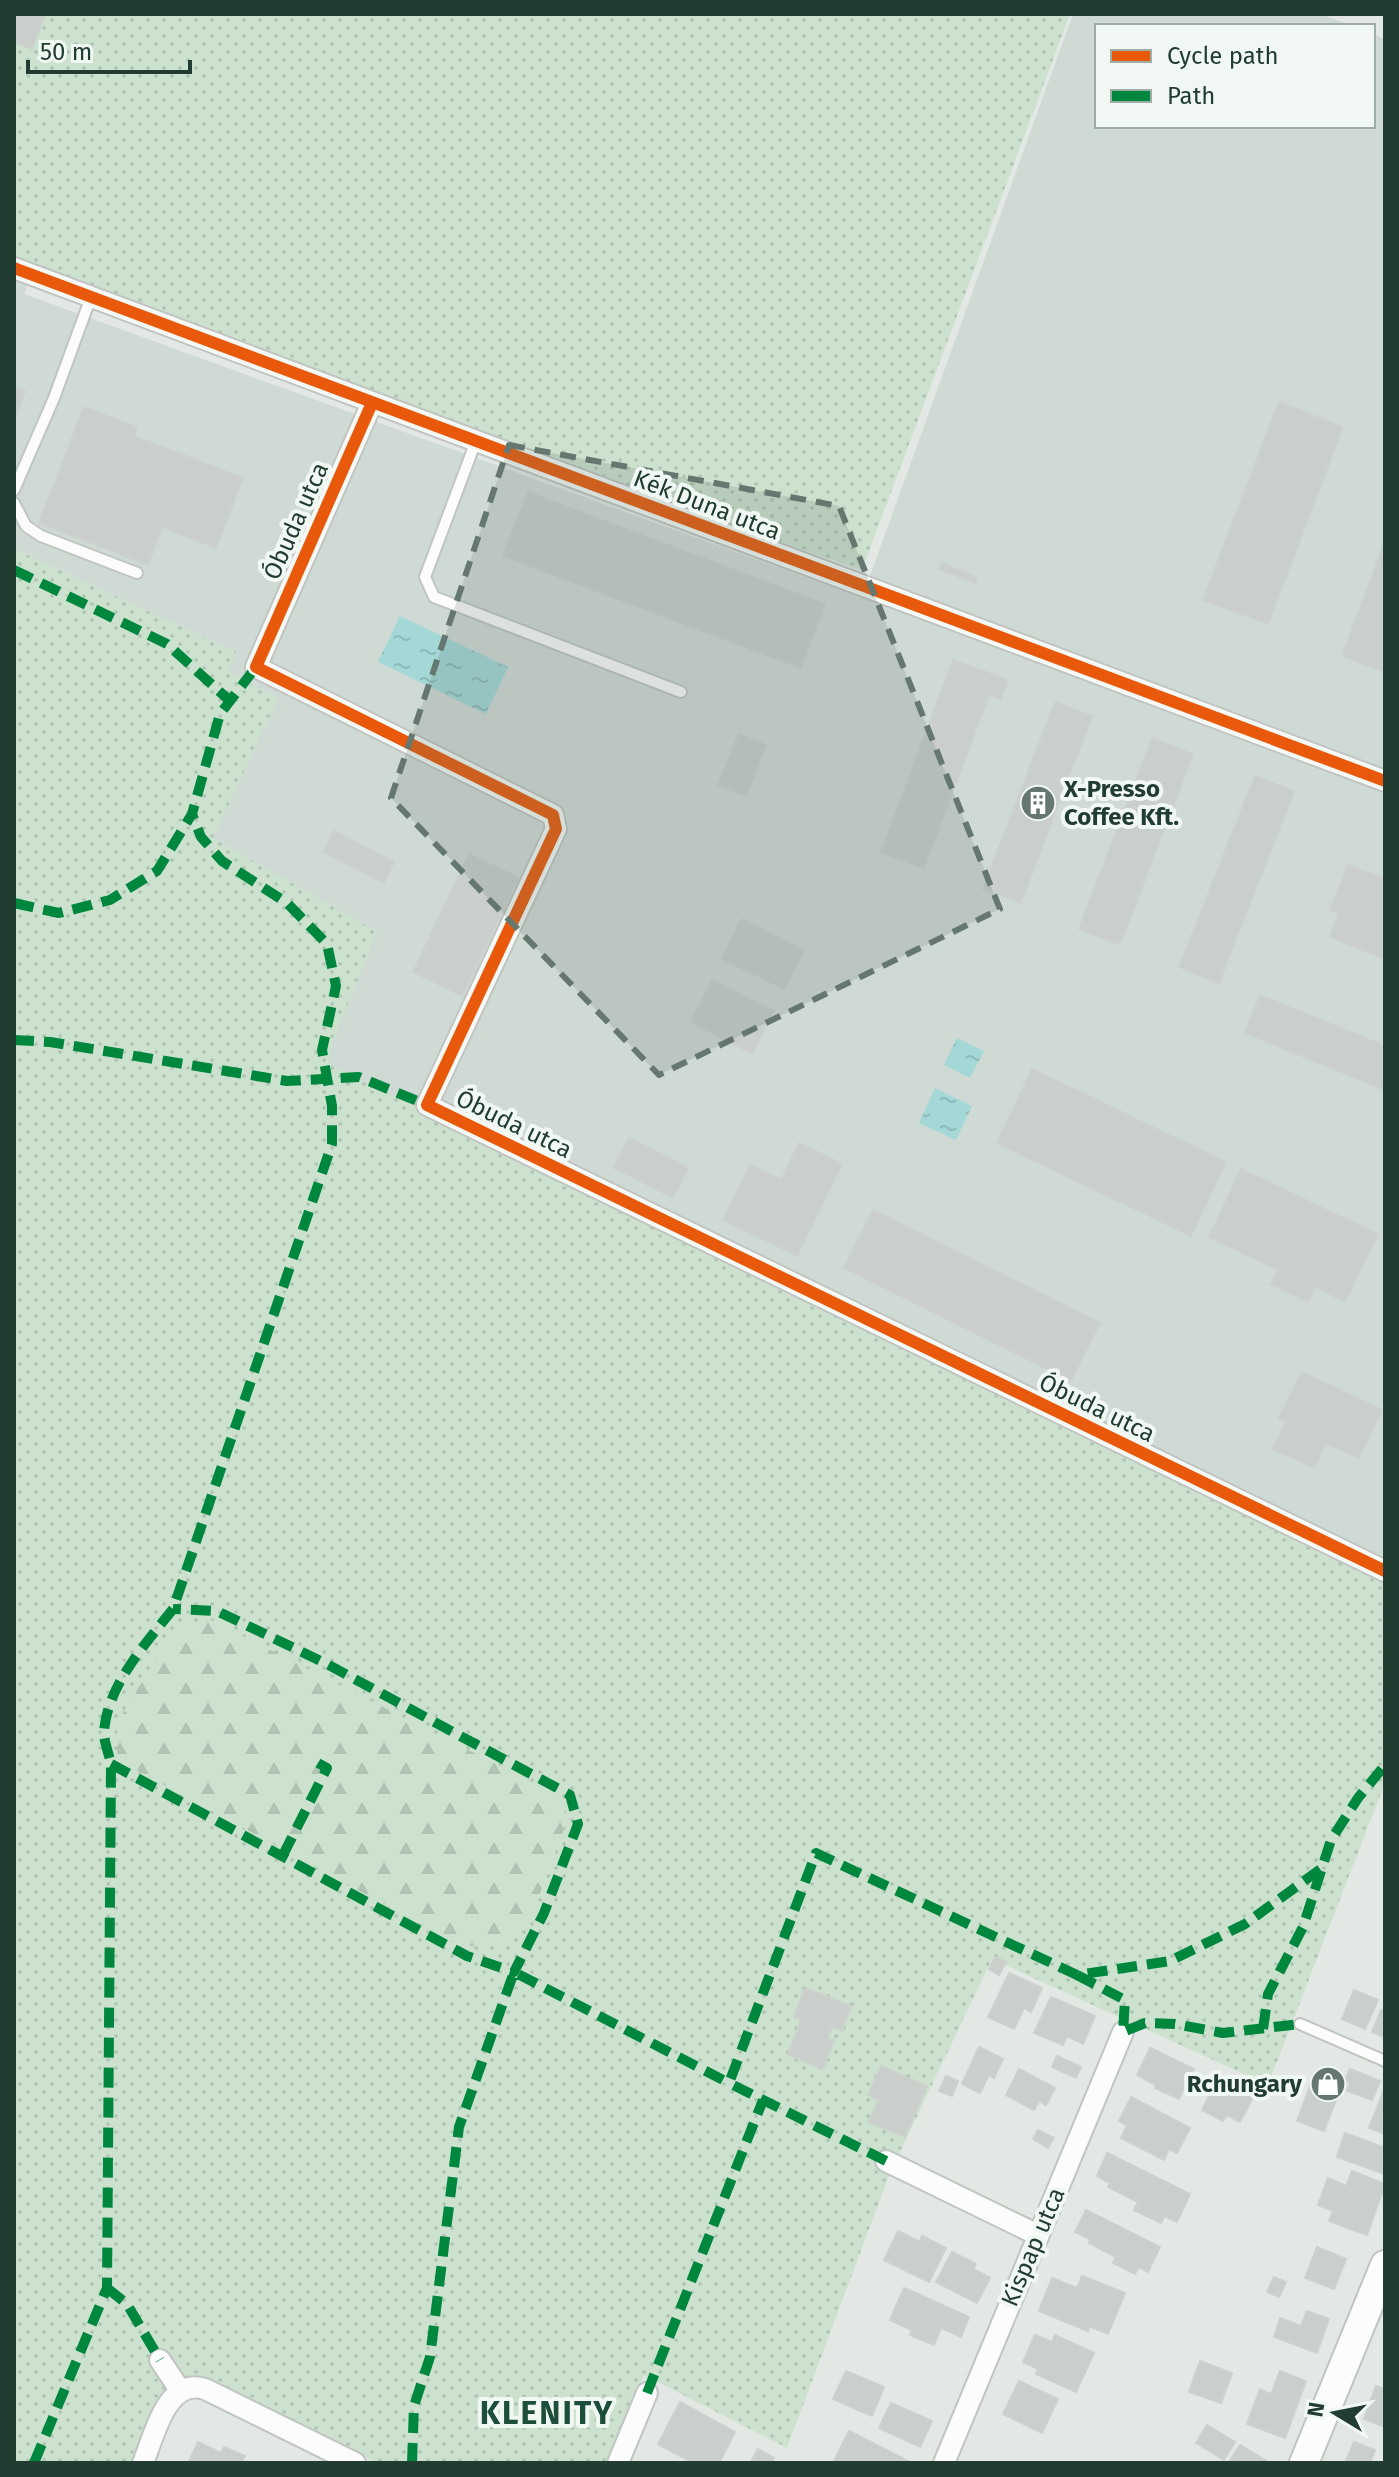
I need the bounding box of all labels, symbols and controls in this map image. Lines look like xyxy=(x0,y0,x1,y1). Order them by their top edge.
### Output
scale bar xyxy=(28,24,190,74)
legend xyxy=(1095,24,1375,128)
text: 50 m xyxy=(40,38,92,66)
text: Cycle path xyxy=(1167,42,1279,70)
text: Path xyxy=(1167,82,1215,110)
street label: Óbuda utca xyxy=(257,458,334,584)
street label: Kék Duna utca xyxy=(630,464,784,546)
place label: X-Presso Coffee Kft. xyxy=(1063,775,1179,831)
building icon: X-Presso Coffee Kft. xyxy=(1019,784,1057,822)
street label: Óbuda utca xyxy=(452,1083,577,1164)
street label: Óbuda utca xyxy=(1035,1367,1160,1448)
shop icon: Rchungary xyxy=(1309,2065,1347,2103)
place label: Rchungary xyxy=(1187,2070,1303,2098)
street label: Kispap utca xyxy=(995,2183,1071,2311)
north arrow xyxy=(1295,2373,1375,2453)
district label: KLENITY xyxy=(480,2394,614,2432)
text: N xyxy=(1301,2400,1330,2419)

